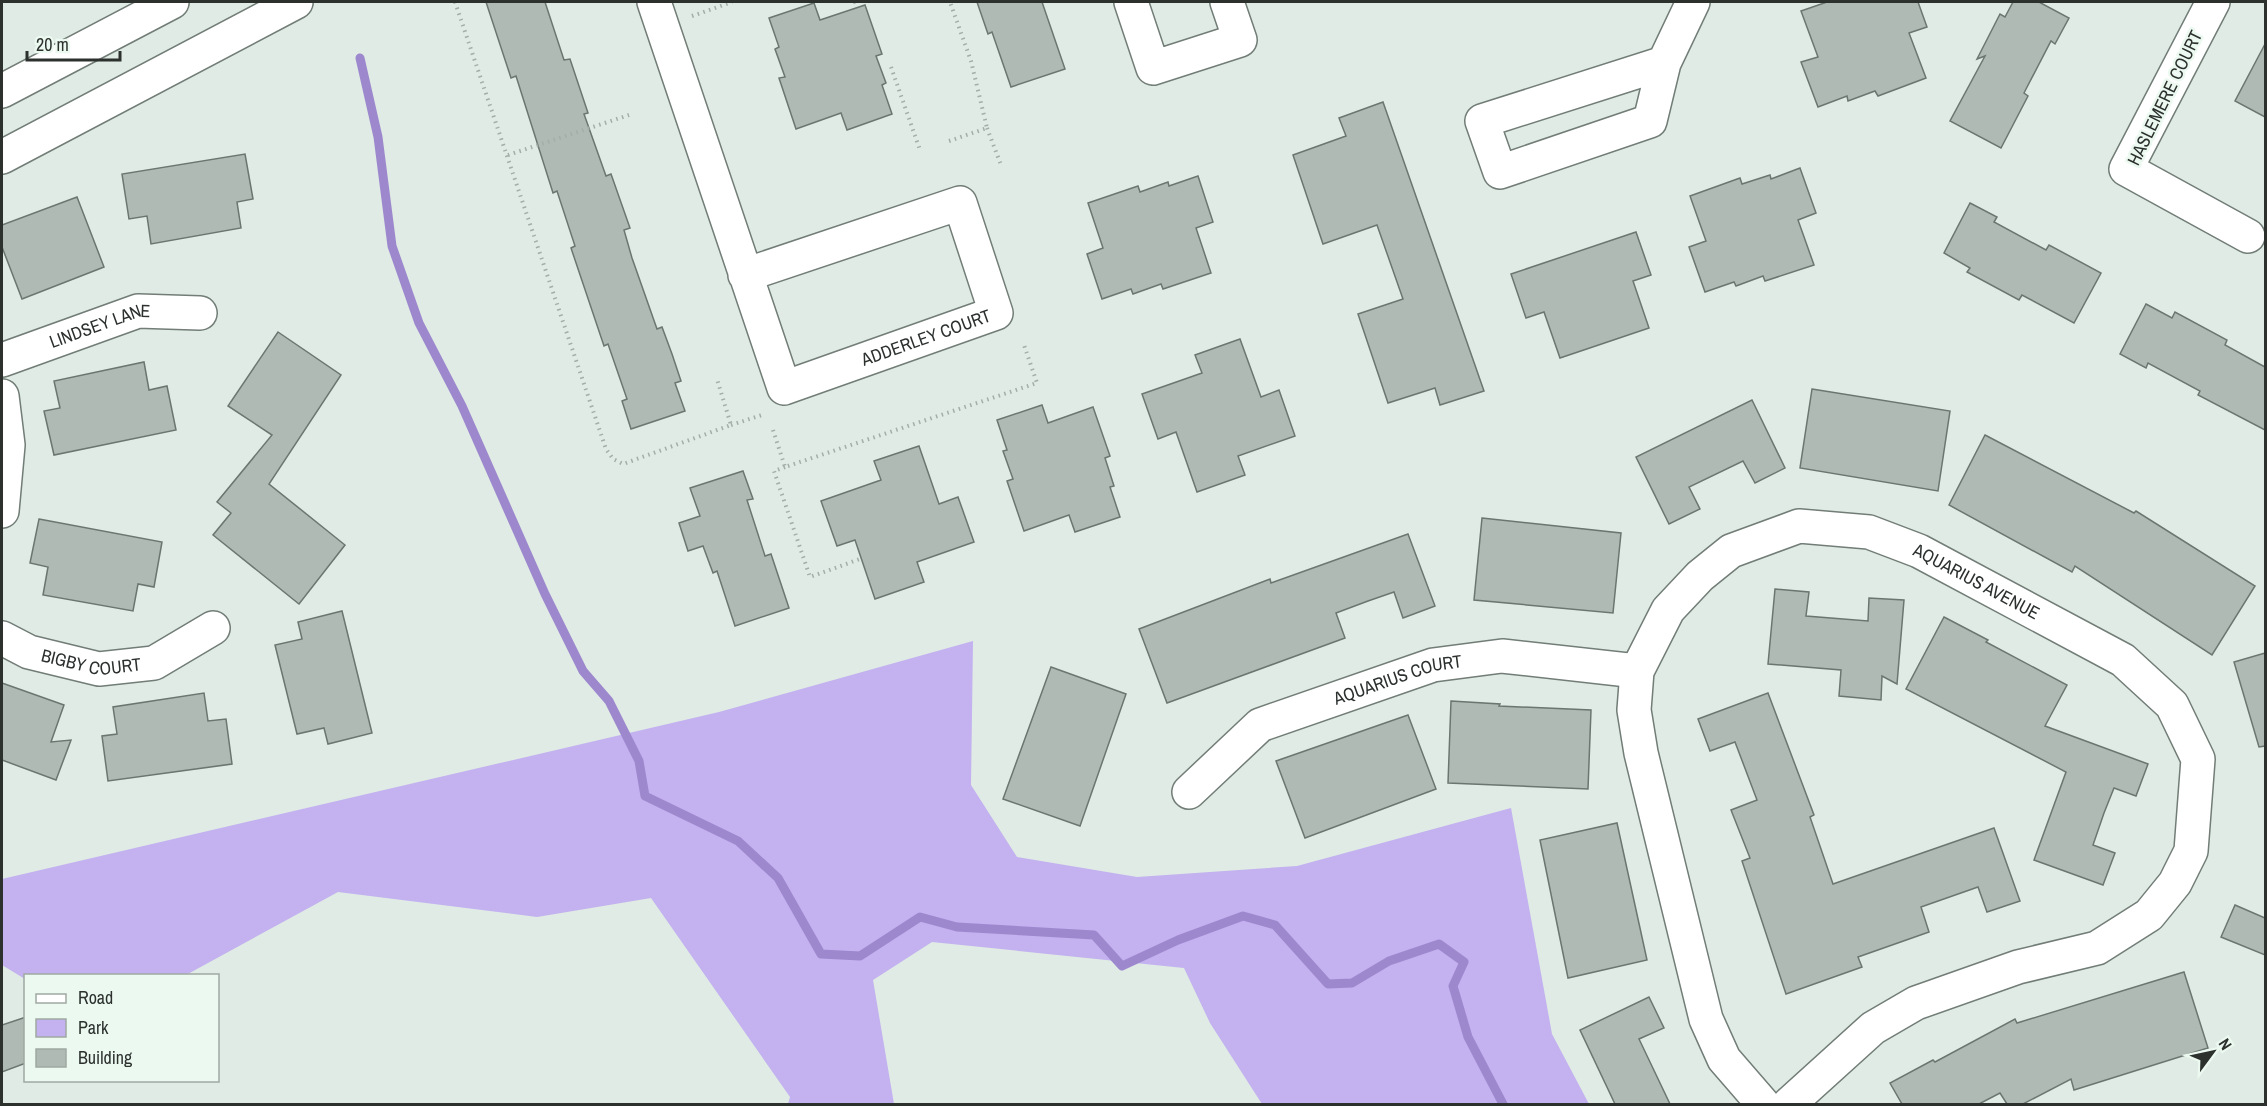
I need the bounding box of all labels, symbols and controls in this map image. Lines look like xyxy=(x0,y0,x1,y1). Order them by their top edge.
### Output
scale bar xyxy=(27,24,120,62)
street label: HASLEMERE COURT xyxy=(2121,26,2208,169)
text: 20 m xyxy=(36,32,69,57)
street label: LINDSEY LANE xyxy=(46,298,151,354)
street label: ADDERLEY COURT xyxy=(857,303,994,372)
street label: AQUARIUS AVENUE xyxy=(1909,537,2044,625)
street label: BIGBY COURT xyxy=(39,642,142,681)
street label: AQUARIUS COURT xyxy=(1329,648,1463,711)
legend xyxy=(24,974,219,1082)
text: Road xyxy=(78,985,113,1010)
text: Park xyxy=(78,1015,109,1040)
north arrow xyxy=(2183,1022,2243,1082)
text: N xyxy=(2214,1034,2237,1054)
text: Building xyxy=(78,1045,133,1070)

